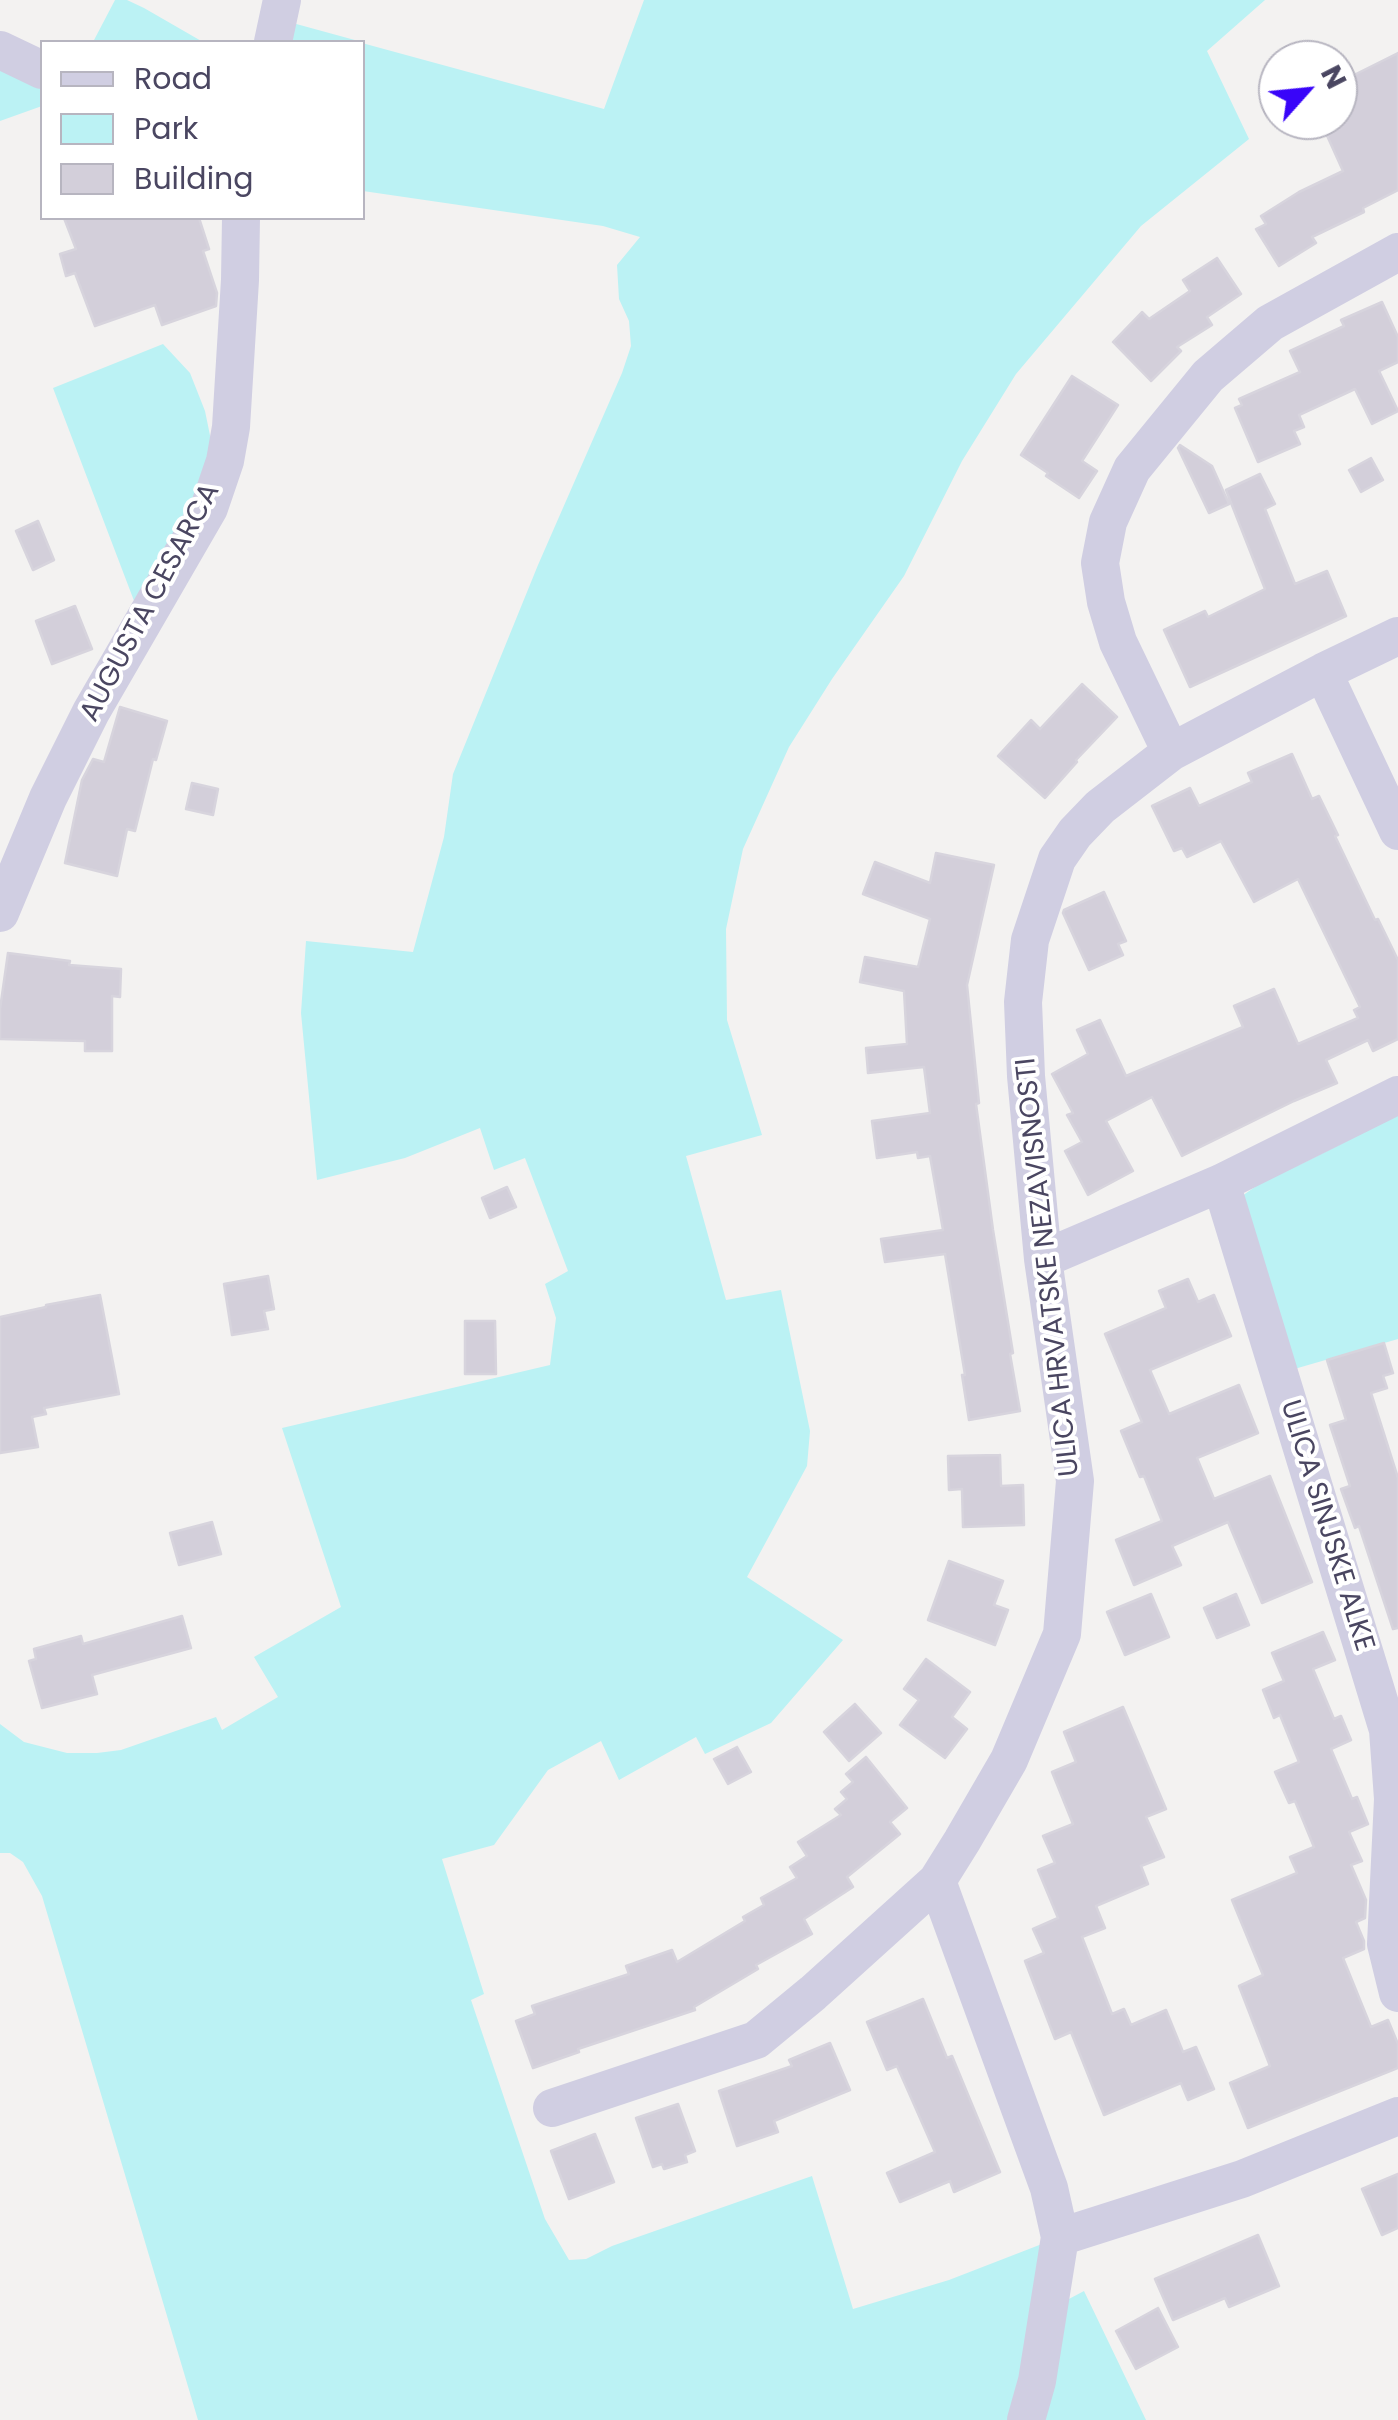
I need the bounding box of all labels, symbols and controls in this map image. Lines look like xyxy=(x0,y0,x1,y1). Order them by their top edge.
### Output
legend xyxy=(40,40,365,220)
north arrow xyxy=(1258,40,1358,140)
text: Road xyxy=(134,57,212,100)
text: N xyxy=(1311,59,1356,95)
text: Park xyxy=(134,107,198,150)
text: Building xyxy=(134,157,254,200)
street label: AUGUSTA CESARCA xyxy=(74,478,228,728)
street label: ULICA HRVATSKE NEZAVISNOSTI xyxy=(1010,1056,1088,1478)
street label: ULICA SINJSKE ALKE xyxy=(1272,1396,1380,1656)

